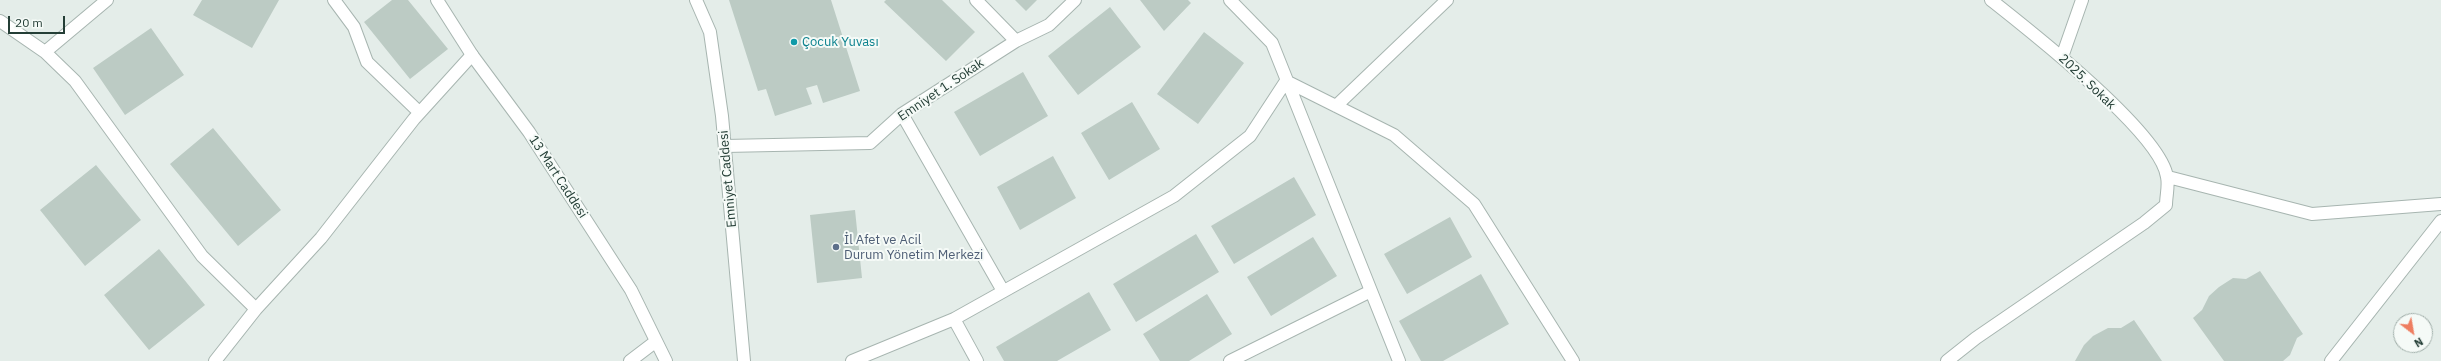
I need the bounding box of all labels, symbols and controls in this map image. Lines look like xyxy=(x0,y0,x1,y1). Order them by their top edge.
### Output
scale bar xyxy=(10,8,67,34)
text: 20 m xyxy=(15,15,43,30)
place label: Çocuk Yuvası xyxy=(802,34,879,50)
marker: Çocuk Yuvası xyxy=(789,37,799,47)
street label: 2025. Sokak xyxy=(2055,51,2119,113)
street label: Emniyet 1. Sokak xyxy=(895,55,987,125)
street label: Emniyet Caddesi xyxy=(716,130,740,228)
street label: 13 Mart Caddesi xyxy=(525,133,591,221)
place label: İl Afet ve Acil Durum Yönetim Merkezi xyxy=(844,232,983,263)
marker: İl Afet ve Acil Durum Yönetim Merkezi xyxy=(831,242,841,252)
north arrow xyxy=(2393,313,2433,353)
text: N xyxy=(2412,334,2426,350)

